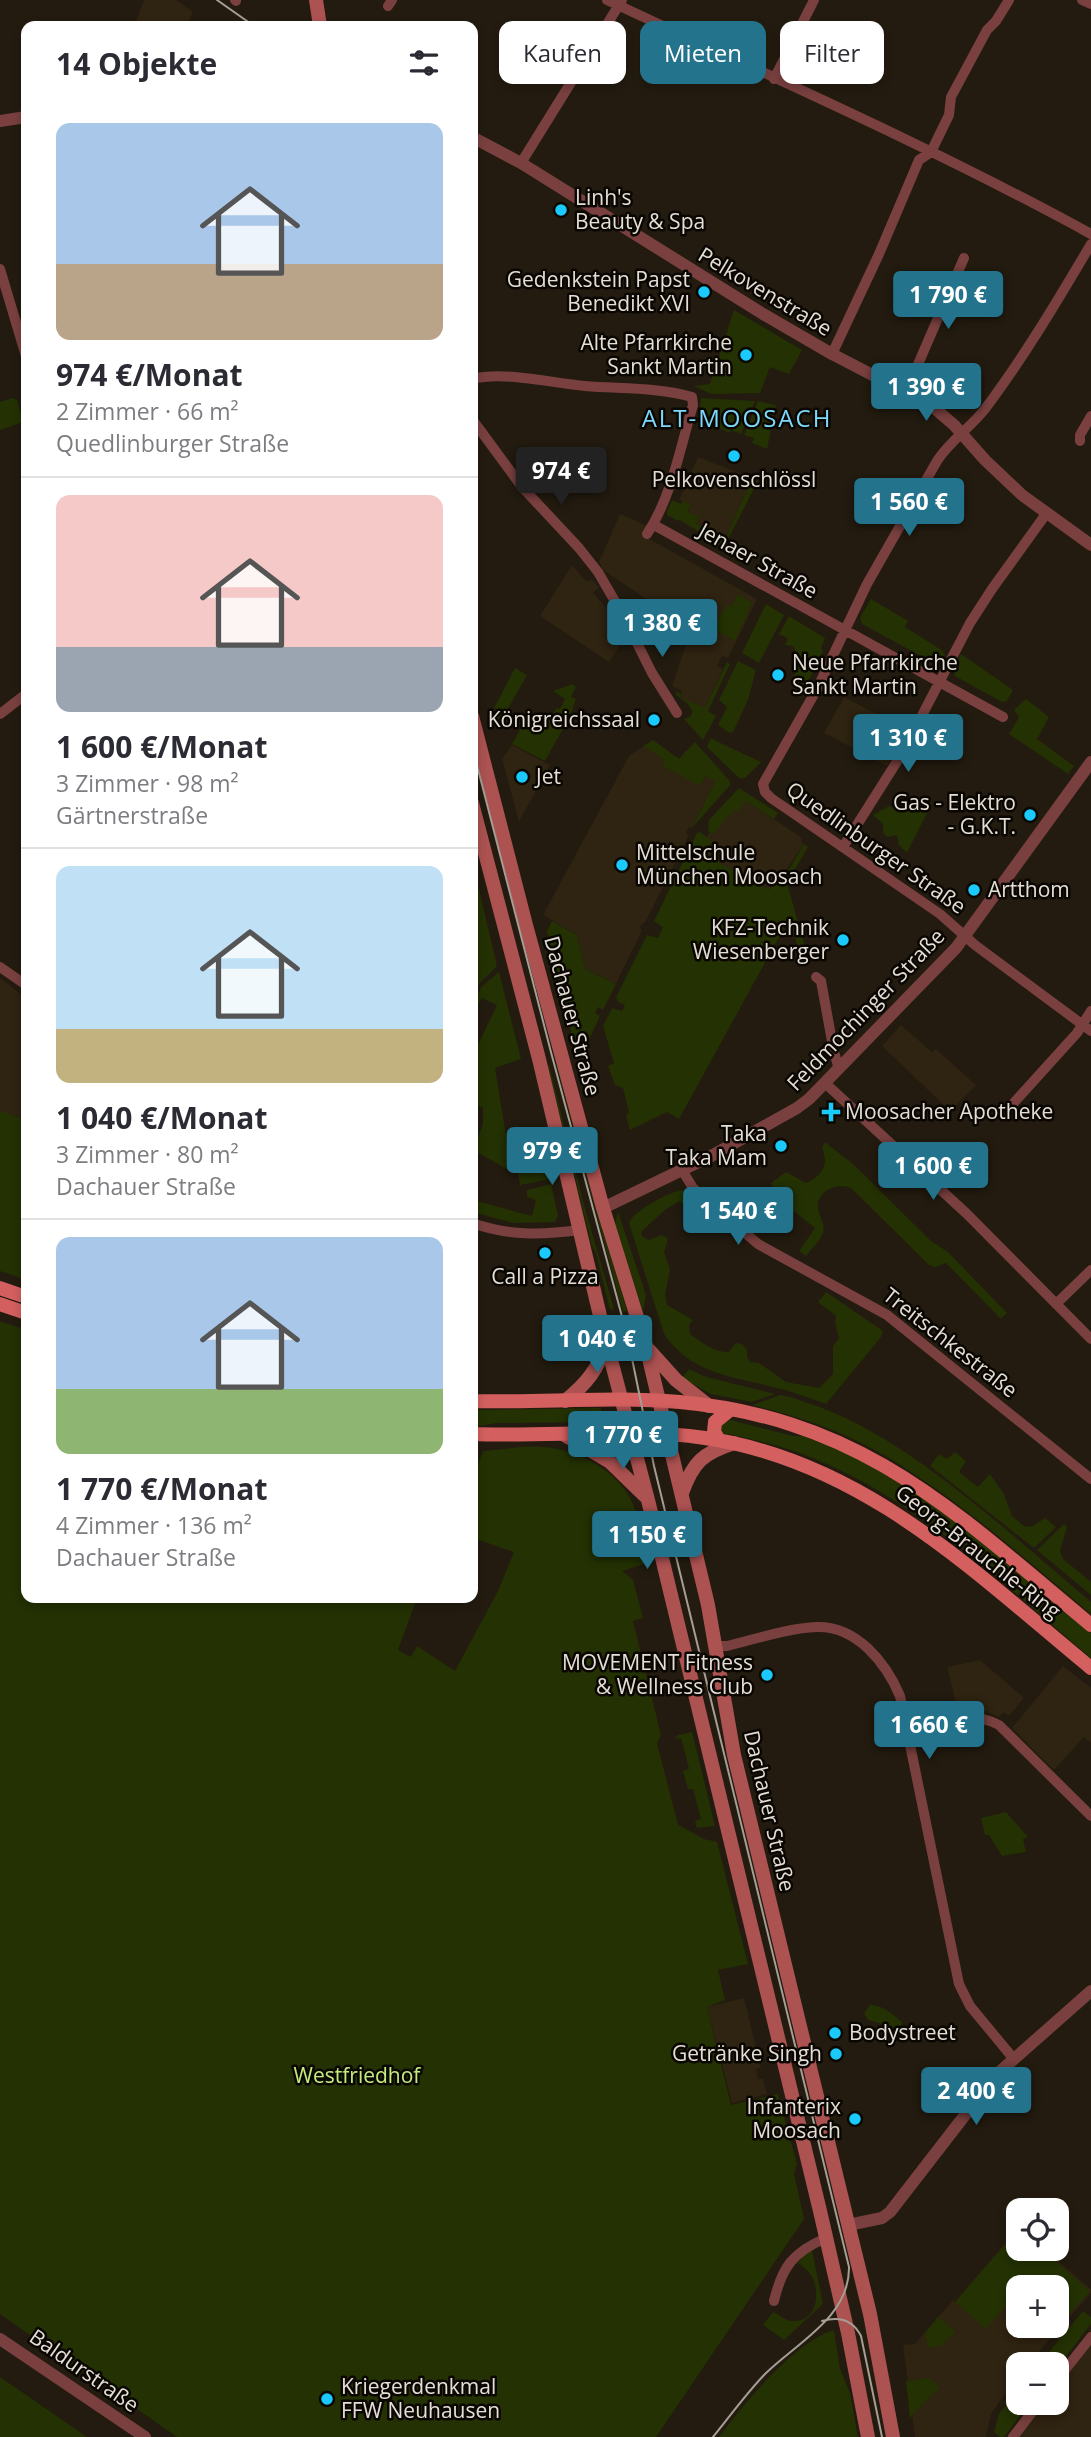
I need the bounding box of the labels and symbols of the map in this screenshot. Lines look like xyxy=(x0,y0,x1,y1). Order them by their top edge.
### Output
place label: Linh's Beauty & Spa xyxy=(575,183,705,235)
marker: Linh's Beauty & Spa xyxy=(553,202,569,218)
street label: Pelkovenstraße xyxy=(694,240,838,342)
place label: Gedenkstein Papst Benedikt XVI xyxy=(507,265,690,317)
pin: 1 790 € xyxy=(883,272,1013,331)
marker: Gedenkstein Papst Benedikt XVI xyxy=(696,284,712,300)
place label: Alte Pfarrkirche Sankt Martin xyxy=(581,328,732,380)
marker: Alte Pfarrkirche Sankt Martin xyxy=(738,347,754,363)
pin: 1 390 € xyxy=(861,364,991,423)
district label: ALT-MOOSACH xyxy=(642,401,832,434)
pin: 974 € xyxy=(512,448,610,507)
marker: Pelkovenschlössl xyxy=(726,448,742,464)
place label: Pelkovenschlössl xyxy=(652,465,816,493)
pin: 1 560 € xyxy=(844,478,974,538)
street label: Jenaer Straße xyxy=(692,515,823,604)
pin: 1 380 € xyxy=(597,600,727,659)
place label: Neue Pfarrkirche Sankt Martin xyxy=(792,648,958,700)
marker: Neue Pfarrkirche Sankt Martin xyxy=(770,667,786,683)
place label: Königreichssaal xyxy=(488,705,640,733)
marker: Königreichssaal xyxy=(646,712,662,728)
pin: 1 310 € xyxy=(843,714,973,774)
place label: Jet xyxy=(534,762,561,790)
marker: Jet xyxy=(514,769,530,785)
street label: Quedlinburger Straße xyxy=(781,775,972,920)
place label: Gas - Elektro - G.K.T. xyxy=(893,788,1016,840)
marker: Gas - Elektro - G.K.T. xyxy=(1022,807,1038,823)
place label: Mittelschule München Moosach xyxy=(636,838,822,890)
marker: Mittelschule München Moosach xyxy=(614,857,630,873)
place label: Artthom xyxy=(988,875,1070,903)
marker: Artthom xyxy=(966,882,982,898)
place label: KFZ-Technik Wiesenberger xyxy=(693,913,829,965)
street label: Feldmochinger Straße xyxy=(780,922,950,1096)
marker: KFZ-Technik Wiesenberger xyxy=(835,932,851,948)
street label: Dachauer Straße xyxy=(538,933,608,1099)
place label: Moosacher Apotheke xyxy=(845,1097,1053,1125)
marker: Moosacher Apotheke xyxy=(823,1104,839,1120)
place label: Taka Taka Mam xyxy=(666,1119,767,1171)
pin: 979 € xyxy=(503,1128,601,1187)
marker: Taka Taka Mam xyxy=(773,1138,789,1154)
pin: 1 600 € xyxy=(868,1142,998,1202)
pin: 1 540 € xyxy=(673,1188,803,1247)
marker: Call a Pizza xyxy=(537,1245,553,1261)
place label: Call a Pizza xyxy=(491,1262,599,1290)
street label: Treitschkestraße xyxy=(878,1281,1024,1403)
pin: 1 040 € xyxy=(532,1316,662,1375)
pin: 1 770 € xyxy=(558,1412,688,1471)
street label: Georg-Brauchle-Ring xyxy=(890,1478,1067,1625)
pin: 1 150 € xyxy=(582,1512,712,1571)
place label: MOVEMENT Fitness & Wellness Club xyxy=(562,1648,753,1700)
marker: MOVEMENT Fitness & Wellness Club xyxy=(759,1667,775,1683)
pin: 1 660 € xyxy=(864,1702,994,1761)
street label: Dachauer Straße xyxy=(738,1728,802,1894)
place label: Bodystreet xyxy=(849,2018,956,2046)
marker: Bodystreet xyxy=(827,2025,843,2041)
place label: Getränke Singh xyxy=(672,2039,822,2067)
marker: Getränke Singh xyxy=(828,2046,844,2062)
park label: Westfriedhof xyxy=(294,2061,422,2089)
pin: 2 400 € xyxy=(911,2068,1041,2127)
place label: Infanterix Moosach xyxy=(746,2092,841,2144)
marker: Infanterix Moosach xyxy=(847,2111,863,2127)
street label: Baldurstraße xyxy=(24,2322,145,2418)
place label: Kriegerdenkmal FFW Neuhausen xyxy=(341,2372,500,2424)
marker: Kriegerdenkmal FFW Neuhausen xyxy=(319,2391,335,2407)

